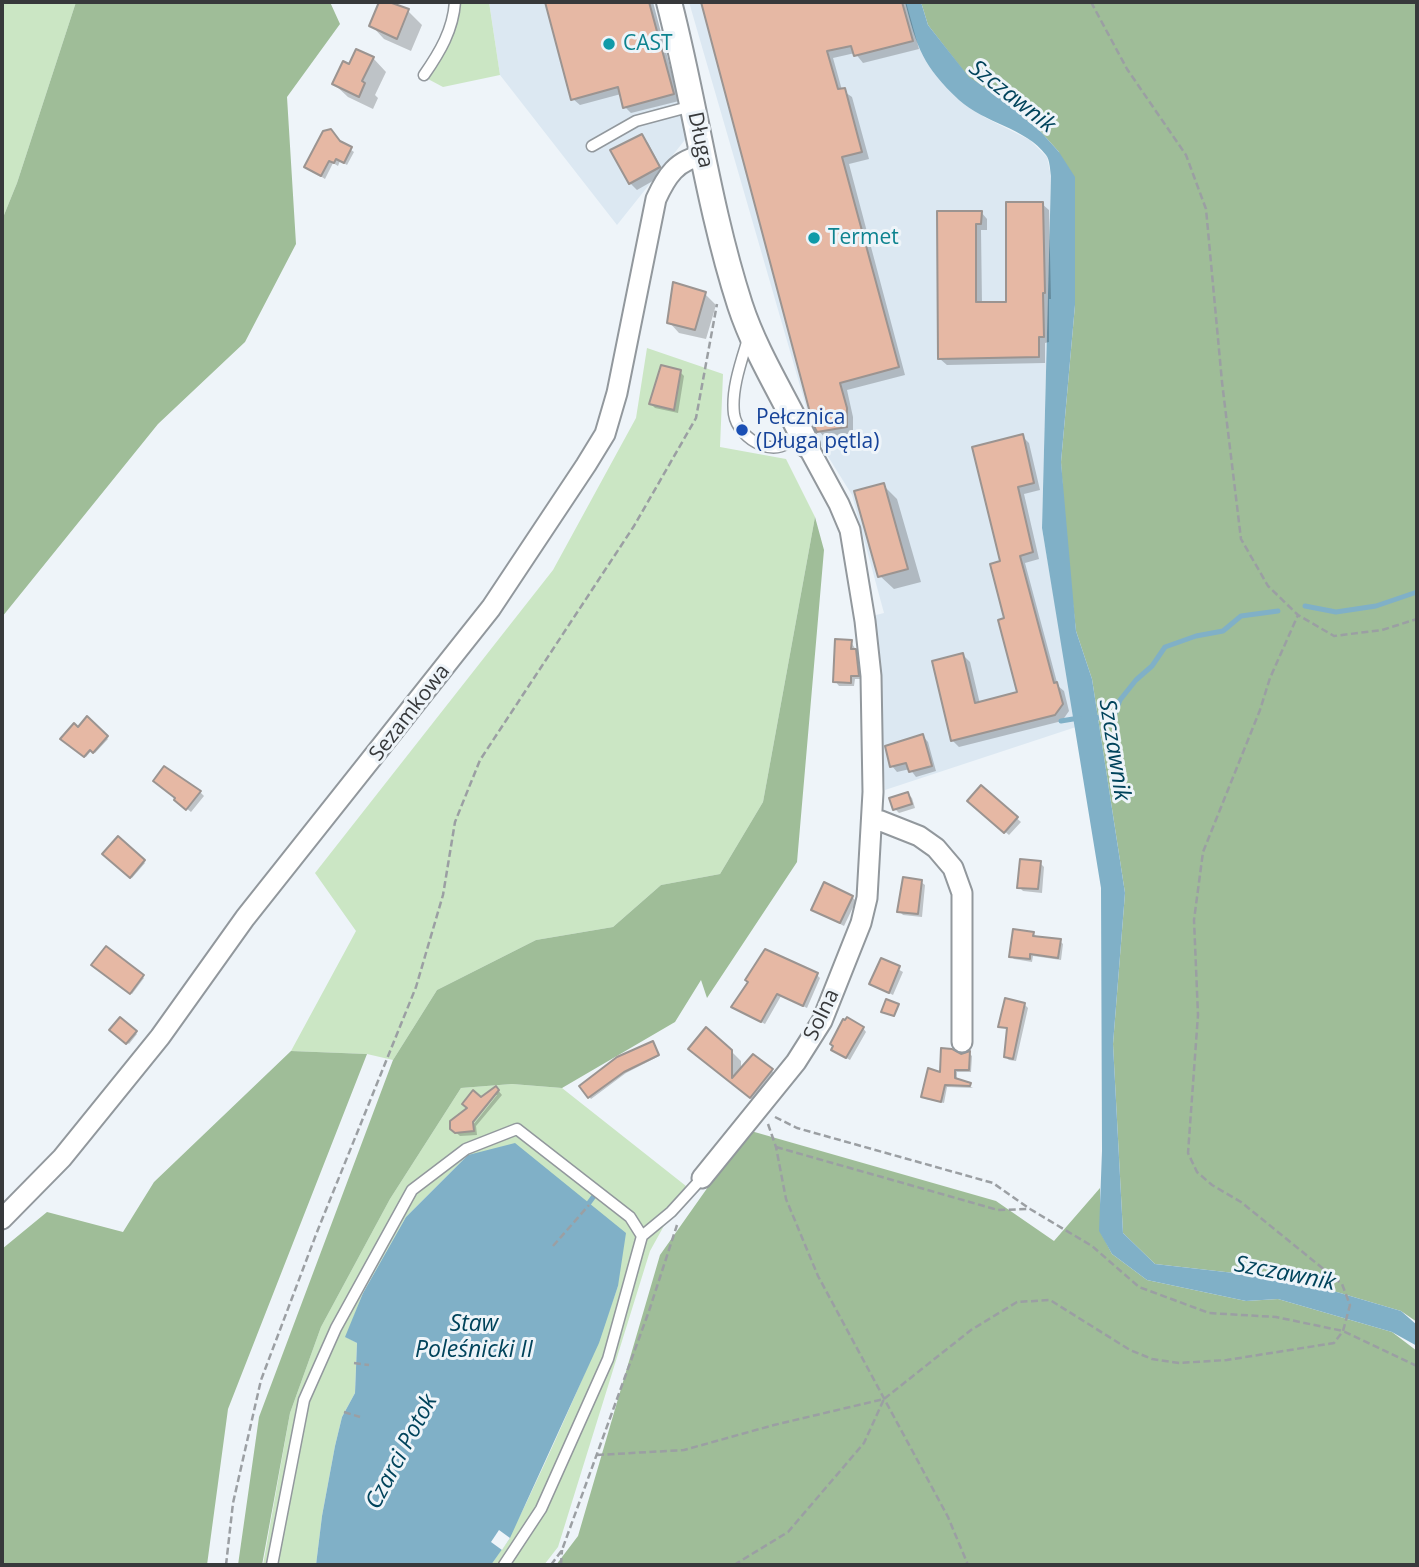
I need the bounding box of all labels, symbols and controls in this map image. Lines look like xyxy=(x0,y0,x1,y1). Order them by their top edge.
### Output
place label: CAST xyxy=(623,31,673,57)
marker: CAST xyxy=(601,36,617,52)
water label: Szczawnik xyxy=(963,55,1061,139)
street label: Długa xyxy=(682,110,718,170)
place label: Termet xyxy=(828,225,899,251)
marker: Termet xyxy=(806,230,822,246)
place label: Pełcznica (Długa pętla) xyxy=(756,405,879,455)
marker: Pełcznica (Długa pętla) xyxy=(734,422,750,438)
street label: Sezamkowa xyxy=(364,660,456,766)
water label: Szczawnik xyxy=(1092,697,1136,803)
street label: Solna xyxy=(799,985,845,1045)
water label: Szczawnik xyxy=(1232,1251,1338,1297)
water label: Staw Poleśnicki II xyxy=(415,1310,533,1364)
water label: Czarci Potok xyxy=(360,1390,444,1514)

